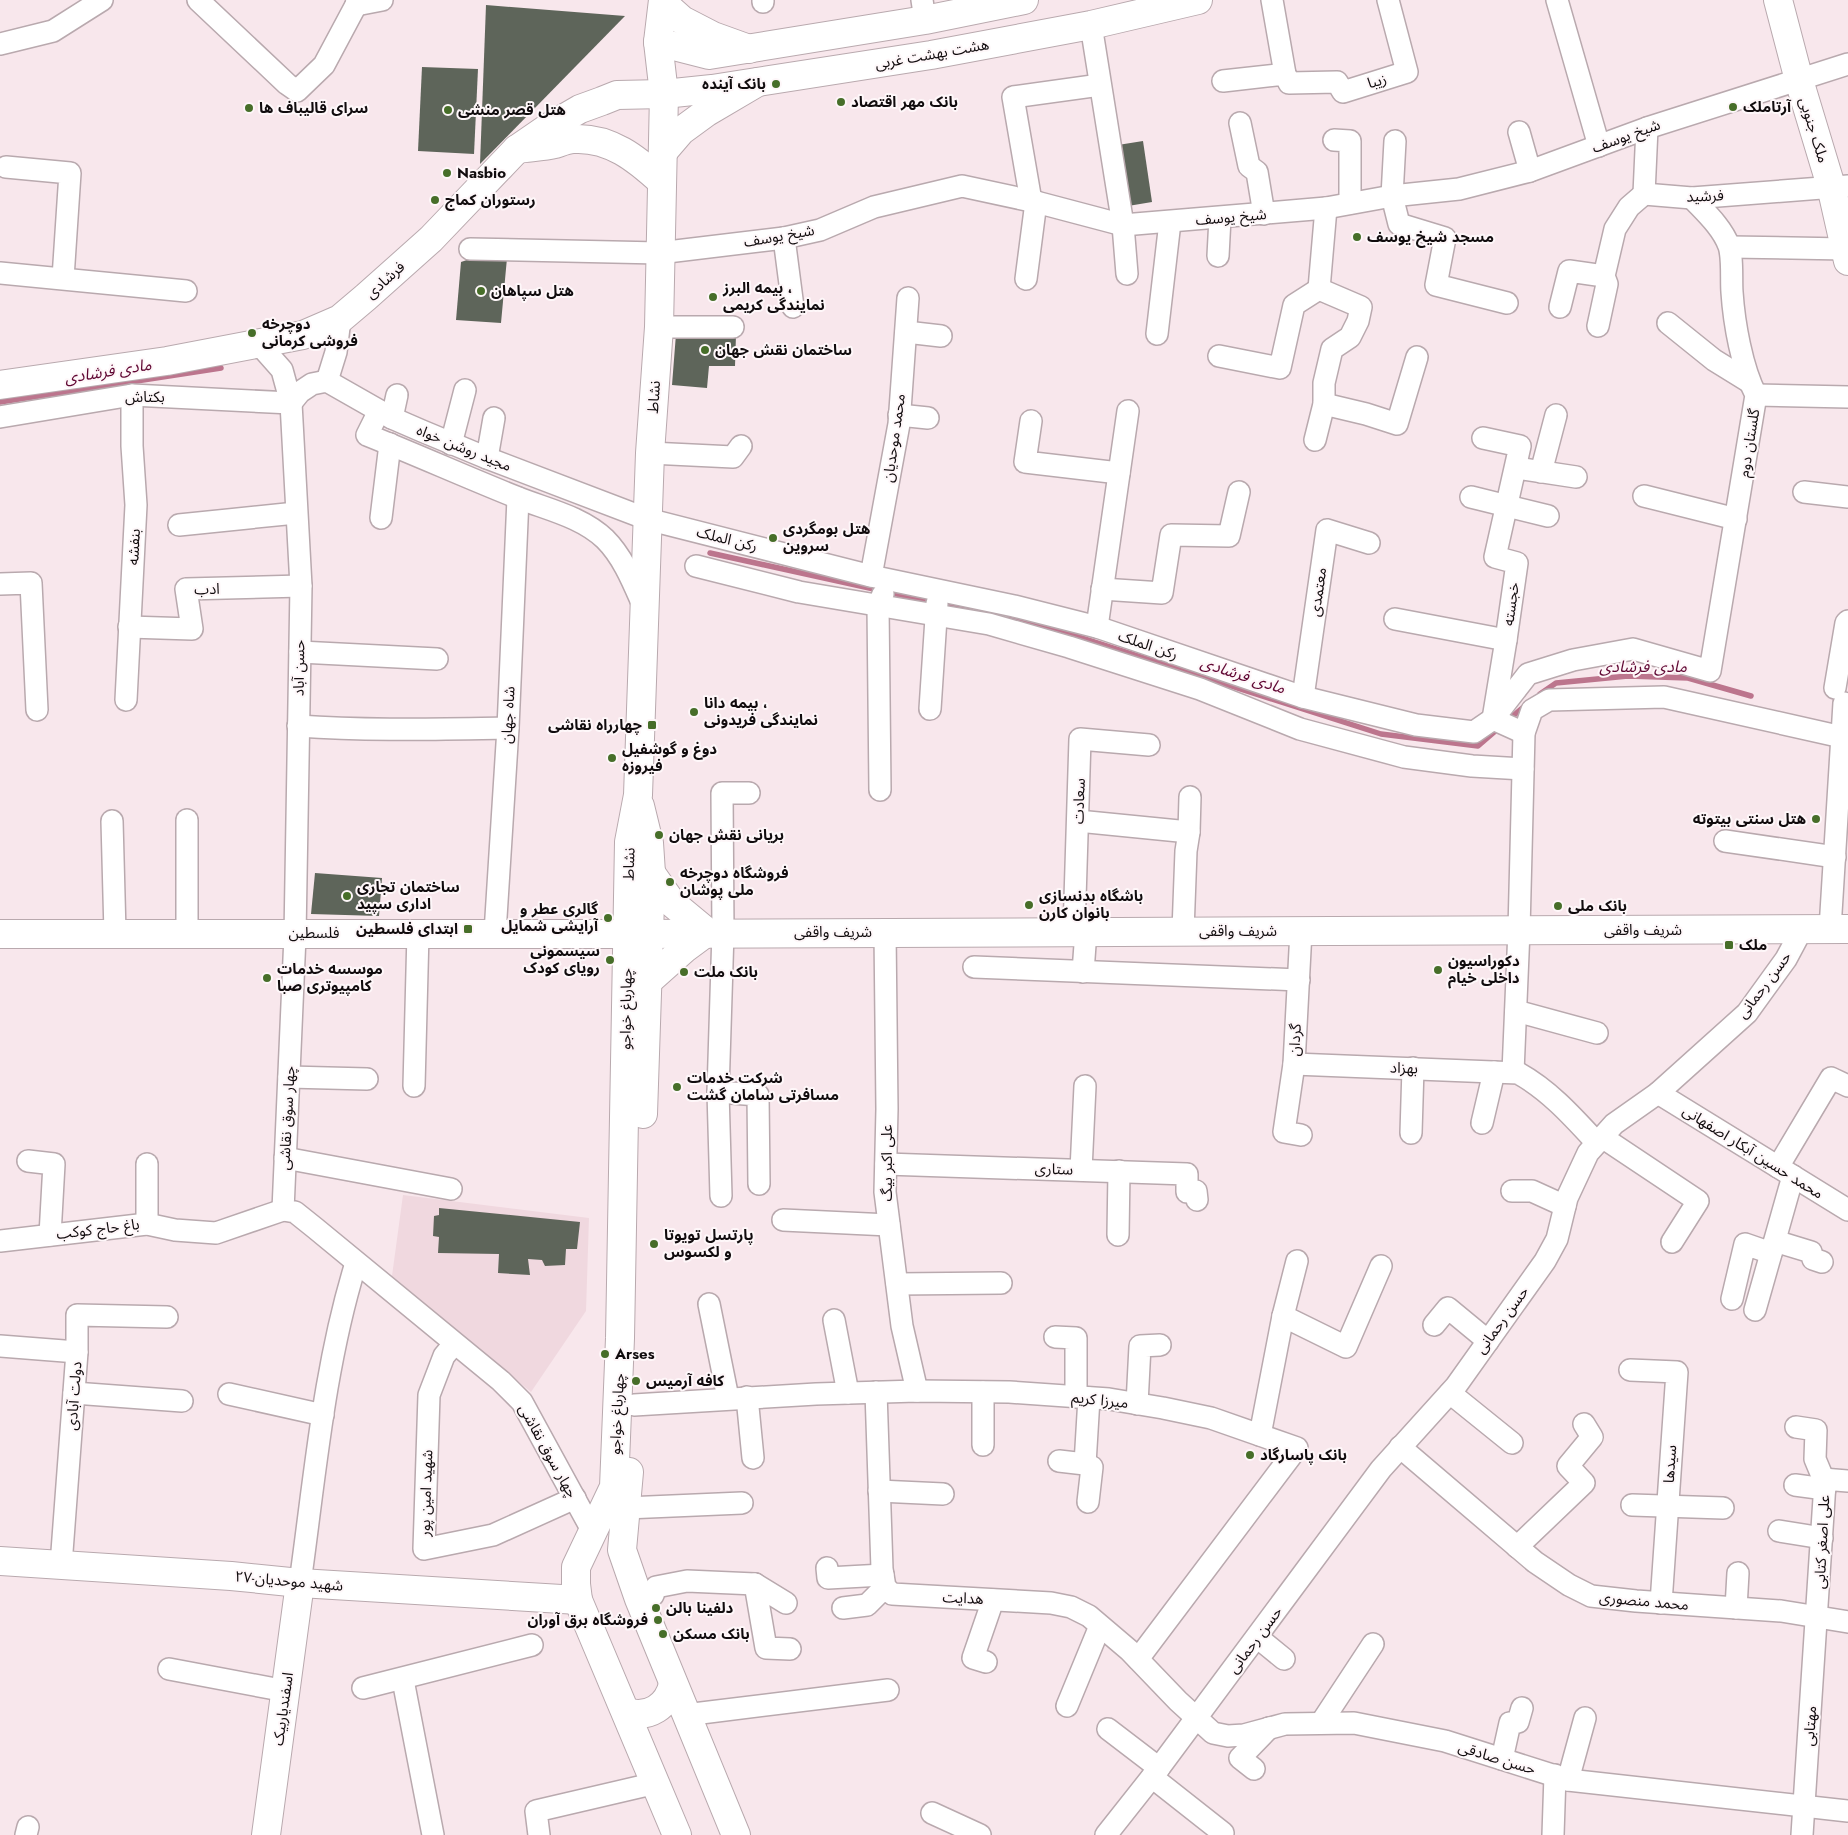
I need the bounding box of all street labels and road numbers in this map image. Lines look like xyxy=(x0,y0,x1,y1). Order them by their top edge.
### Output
street label: هشت بهشت غربی xyxy=(873,33,991,75)
street label: زیبا xyxy=(1365,68,1389,94)
street label: ملک جنوبی xyxy=(1794,94,1834,166)
street label: شیخ یوسف xyxy=(1589,113,1664,159)
street label: فرشید xyxy=(1686,184,1724,208)
street label: شیخ یوسف xyxy=(1194,203,1268,232)
street label: شیخ یوسف xyxy=(742,219,816,254)
street label: فرشادی xyxy=(360,256,410,304)
street label: نشاط xyxy=(642,380,666,414)
street label: بکتاش xyxy=(125,386,165,408)
street label: محمد موحدیان xyxy=(877,392,911,484)
street label: گلستان دوم xyxy=(1733,406,1765,479)
street label: مجید روشن خواه xyxy=(413,419,515,477)
street label: رکن الملک xyxy=(694,521,760,557)
street label: بنفشه xyxy=(122,528,146,566)
street label: معتمدی xyxy=(1304,566,1332,618)
street label: ادب xyxy=(194,578,220,600)
street label: خجسته xyxy=(1497,581,1525,627)
street label: رکن الملک xyxy=(1115,625,1181,665)
street label: حسن آباد xyxy=(288,640,310,696)
street label: شاه جهان xyxy=(496,685,521,744)
street label: سعادت xyxy=(1067,777,1091,824)
street label: نشاط xyxy=(617,847,641,881)
street label: شریف واقفی xyxy=(1604,919,1682,941)
street label: شریف واقفی xyxy=(1199,920,1277,942)
street label: شریف واقفی xyxy=(794,921,872,943)
street label: فلسطین xyxy=(288,922,340,944)
street label: حسن رحمانی xyxy=(1731,947,1797,1023)
street label: چهارباغ خواجو xyxy=(614,968,639,1050)
street label: گردان xyxy=(1283,1022,1307,1057)
street label: بهزاد xyxy=(1390,1057,1418,1079)
street label: چهار سوق نقاشی xyxy=(273,1065,301,1171)
street label: محمد حسین آبکار اصفهانی xyxy=(1678,1100,1828,1204)
street label: علی اکبر بیگ xyxy=(876,1124,898,1202)
street label: ستاری xyxy=(1034,1157,1074,1181)
street label: باغ حاج کوکب xyxy=(55,1213,141,1246)
street label: حسن رحمانی xyxy=(1470,1281,1534,1358)
street label: دولت آبادی xyxy=(61,1361,87,1431)
street label: چهارباغ خواجو xyxy=(604,1372,631,1455)
street label: میرزا کریم xyxy=(1070,1386,1130,1414)
street label: چهار سوق نقاشی xyxy=(513,1400,583,1502)
street label: سیدها xyxy=(1658,1444,1682,1484)
street label: شهید امین پور xyxy=(413,1449,439,1538)
street label: علی اصغر کتابی xyxy=(1809,1494,1835,1590)
street label: ۲۷-شهید موحدیان xyxy=(234,1565,344,1597)
street label: هدایت xyxy=(942,1586,984,1610)
street label: محمد منصوری xyxy=(1598,1586,1690,1616)
street label: حسن رحمانی xyxy=(1222,1602,1288,1678)
street label: اسفندیاربیک xyxy=(267,1671,299,1747)
street label: مهتابی xyxy=(1798,1705,1822,1747)
street label: حسن صادقی xyxy=(1456,1736,1539,1780)

